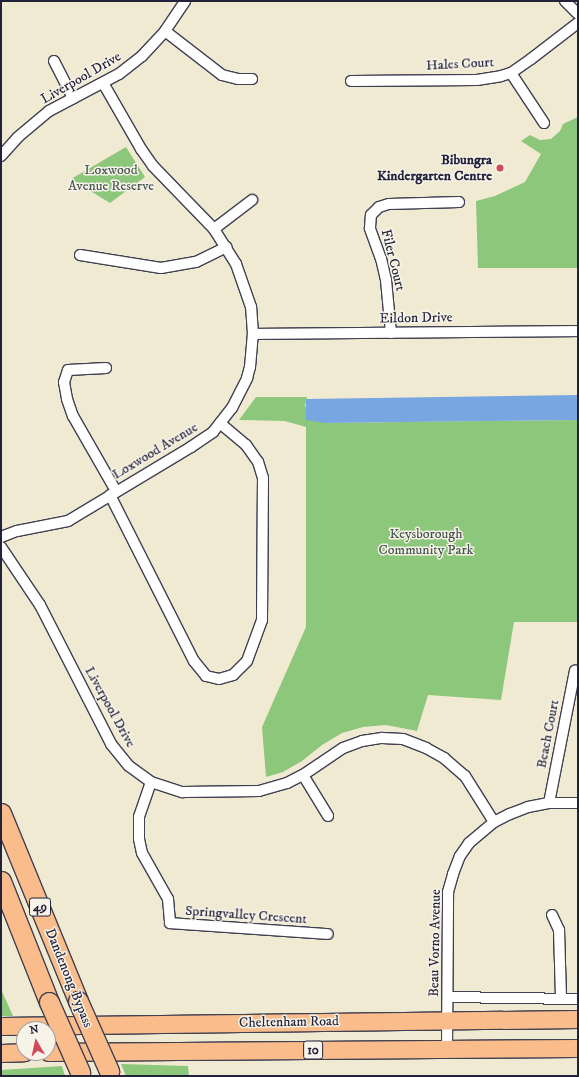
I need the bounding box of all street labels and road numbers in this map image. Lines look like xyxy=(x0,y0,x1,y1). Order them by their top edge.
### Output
street label: Liverpool Drive xyxy=(38,48,124,108)
street label: Hales Court xyxy=(426,54,494,74)
street label: Filer Court xyxy=(377,227,409,293)
street label: Eildon Drive xyxy=(379,309,453,327)
street label: Loxwood Avenue xyxy=(109,419,201,483)
street label: Liverpool Drive xyxy=(81,664,139,750)
street label: Beach Court xyxy=(533,698,563,770)
street label: Beau Vorno Avenue xyxy=(426,889,444,997)
road number: 49 xyxy=(29,896,51,918)
street label: Springvalley Crescent xyxy=(185,902,307,928)
street label: Dandenong Bypass xyxy=(41,926,97,1030)
street label: Cheltenham Road xyxy=(239,1013,339,1031)
road number: 10 xyxy=(303,1039,323,1061)

